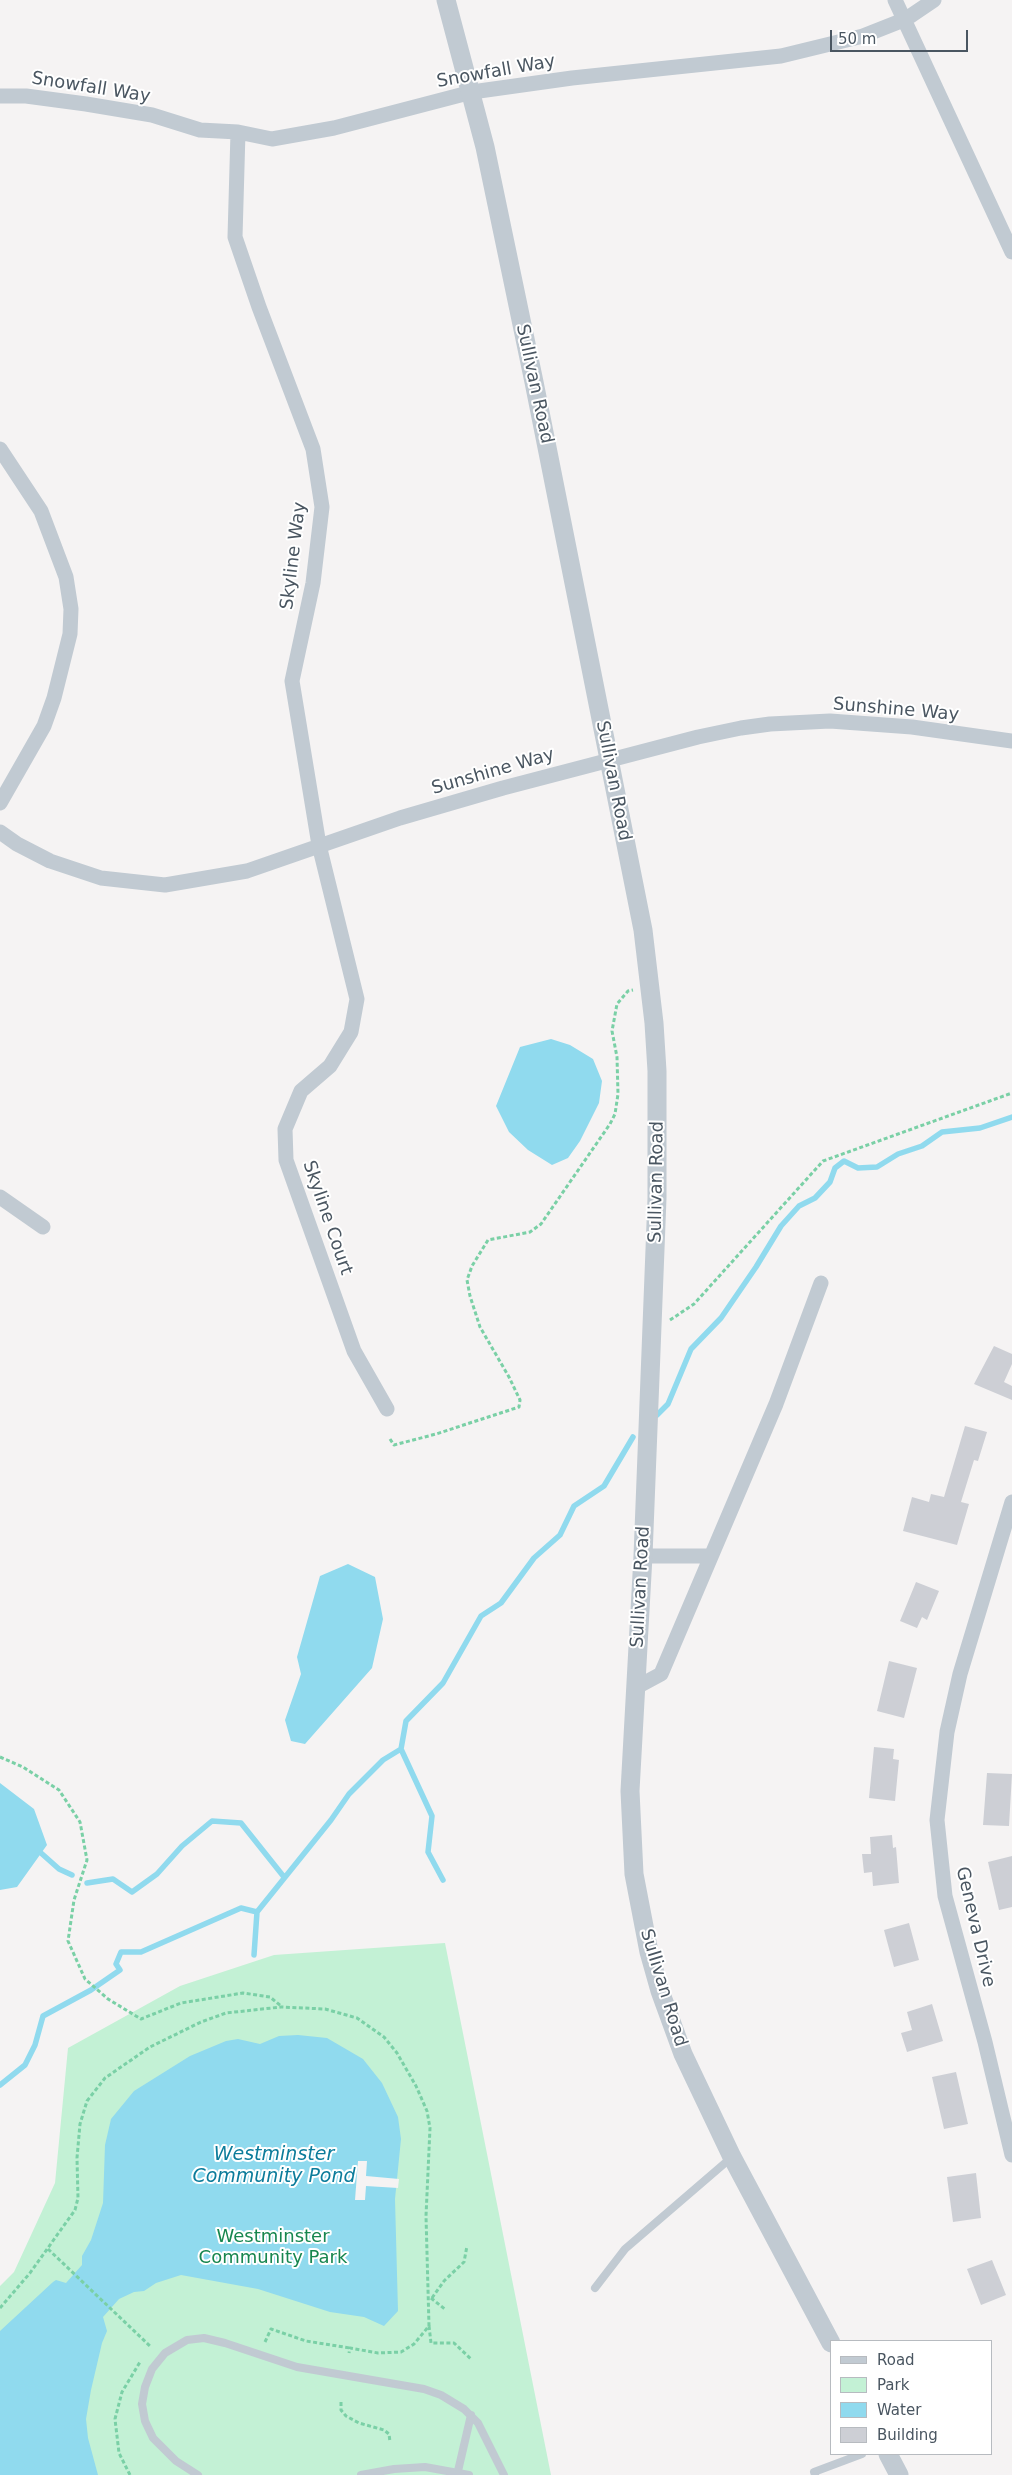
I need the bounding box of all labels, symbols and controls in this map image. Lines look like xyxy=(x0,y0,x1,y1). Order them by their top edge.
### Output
scale bar xyxy=(832,20,970,52)
text: 50 m xyxy=(838,30,876,48)
street label: Snowfall Way xyxy=(435,51,557,93)
street label: Snowfall Way xyxy=(30,68,152,108)
street label: Sullivan Road xyxy=(511,322,557,446)
street label: Skyline Way xyxy=(277,501,311,611)
street label: Sunshine Way xyxy=(832,694,960,726)
street label: Sullivan Road xyxy=(591,719,635,843)
street label: Sunshine Way xyxy=(429,744,557,800)
street label: Sullivan Road xyxy=(645,1121,669,1243)
street label: Skyline Court xyxy=(297,1158,357,1278)
street label: Sullivan Road xyxy=(627,1526,655,1648)
street label: Geneva Drive xyxy=(951,1865,999,1989)
street label: Sullivan Road xyxy=(635,1927,691,2049)
water label: Westminster Community Pond xyxy=(192,2144,356,2188)
park label: Westminster Community Park xyxy=(199,2226,347,2268)
legend xyxy=(830,2340,992,2455)
text: Road xyxy=(877,2351,915,2369)
text: Park xyxy=(877,2376,909,2394)
text: Water xyxy=(877,2401,921,2419)
text: Building xyxy=(877,2426,938,2444)

